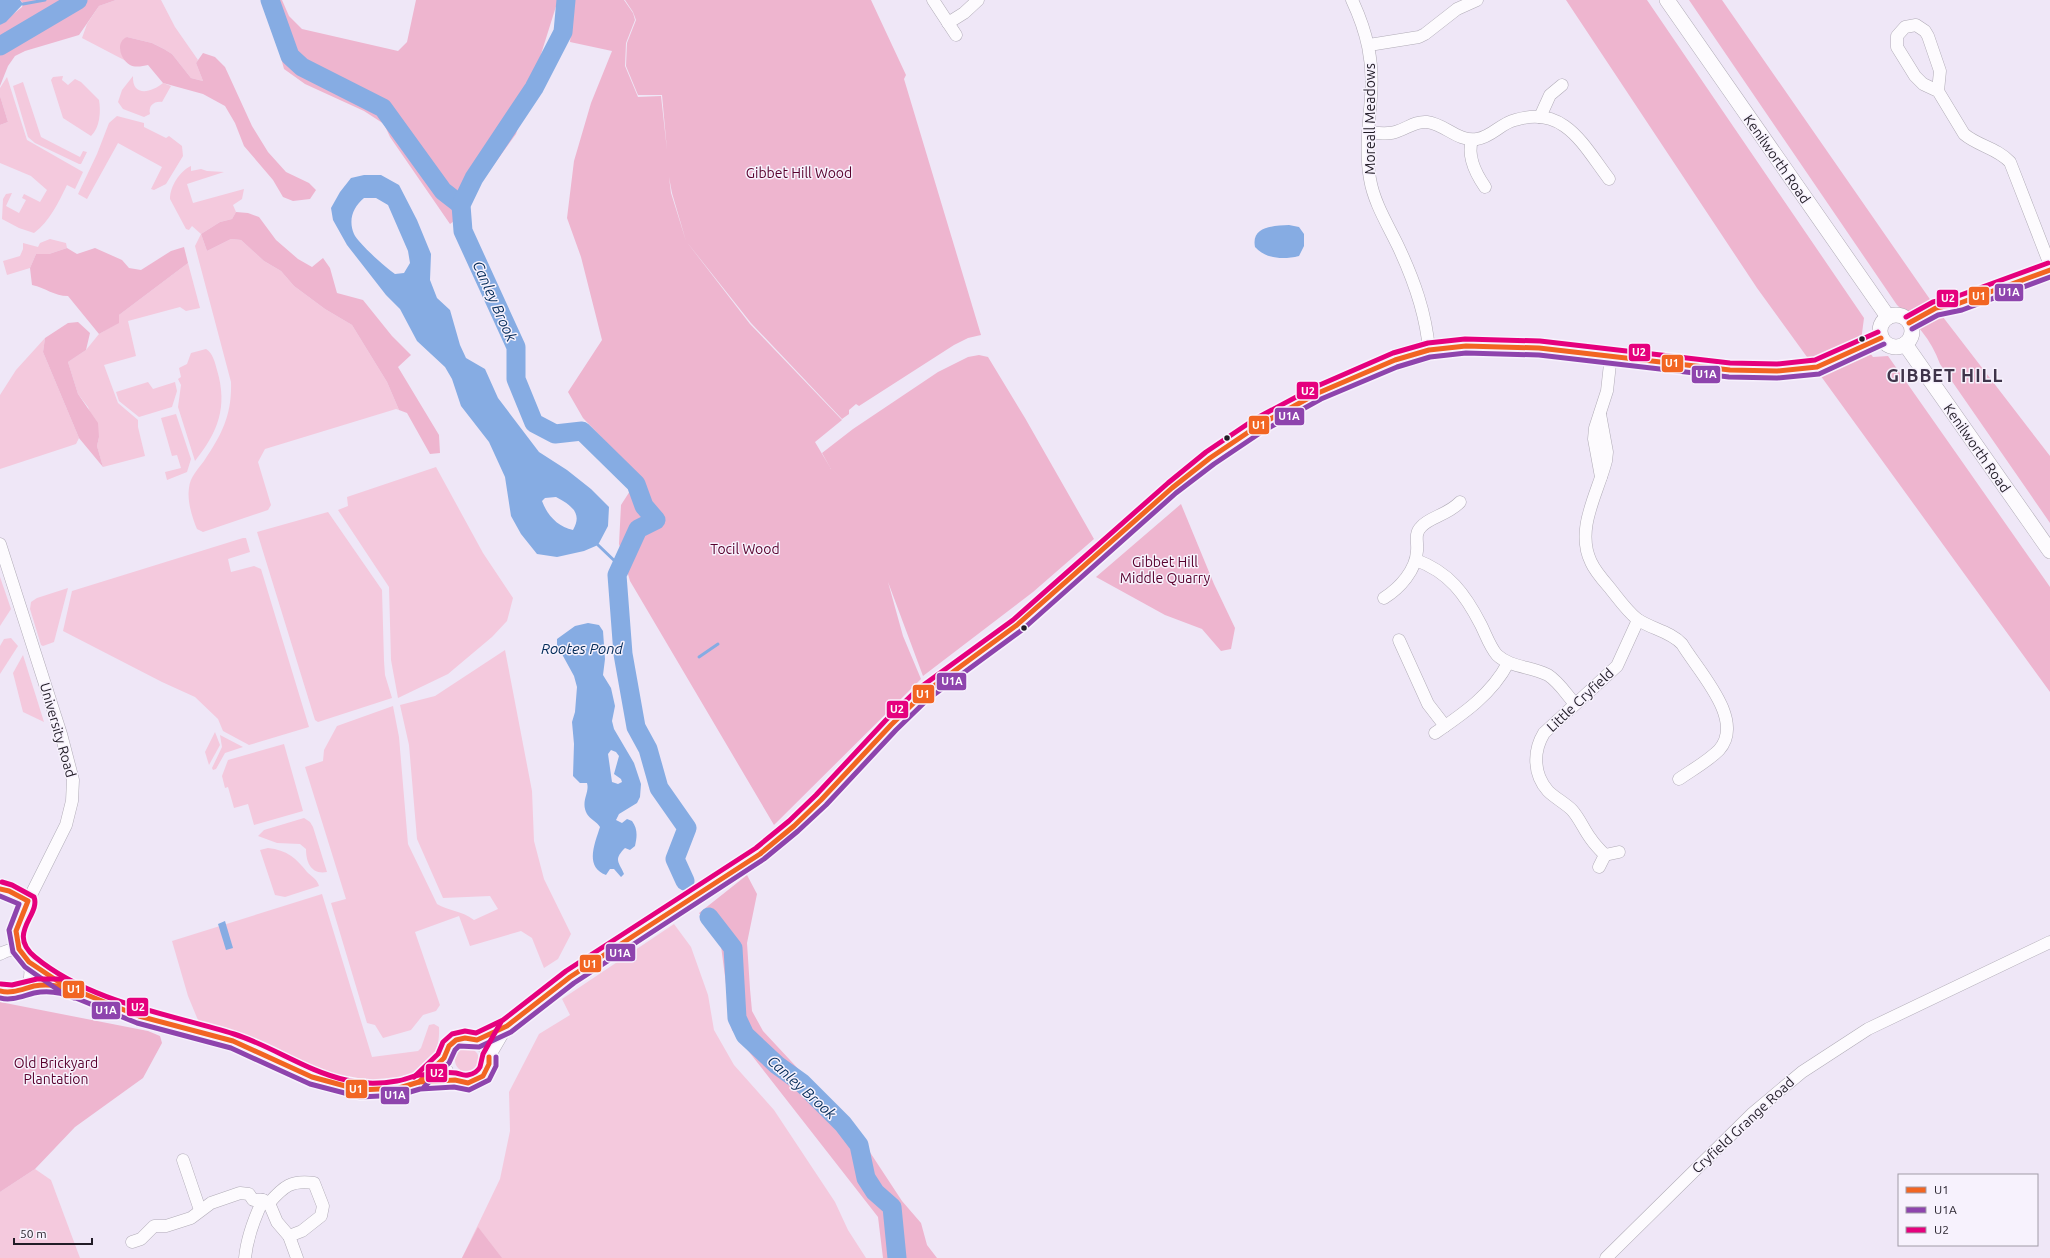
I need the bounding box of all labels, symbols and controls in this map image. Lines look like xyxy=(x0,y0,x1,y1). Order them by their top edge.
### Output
street label: Moreall Meadows xyxy=(1362,63,1378,175)
street label: Kenilworth Road xyxy=(1740,112,1814,206)
park label: Gibbet Hill Wood xyxy=(746,165,852,181)
water label: Canley Brook xyxy=(470,258,520,344)
line badge: U1A xyxy=(1994,283,2024,302)
line badge: U1 xyxy=(1968,286,1990,306)
text: U1A xyxy=(1998,286,2020,298)
line badge: U2 xyxy=(1936,289,1959,308)
text: U1 xyxy=(1972,290,1986,302)
text: U2 xyxy=(1941,292,1955,304)
unlabelled marker xyxy=(1857,334,1867,344)
line badge: U2 xyxy=(1628,343,1651,362)
text: U2 xyxy=(1632,346,1646,358)
line badge: U1 xyxy=(1661,354,1684,373)
text: U1 xyxy=(1665,357,1679,369)
line badge: U1A xyxy=(1691,365,1721,384)
district label: GIBBET HILL xyxy=(1887,365,2003,385)
text: U1A xyxy=(1695,368,1717,380)
line badge: U2 xyxy=(1296,381,1319,400)
text: U2 xyxy=(1301,385,1315,397)
street label: Kenilworth Road xyxy=(1940,401,2014,495)
line badge: U1A xyxy=(1274,407,1305,426)
text: U1A xyxy=(1278,410,1300,422)
line badge: U1 xyxy=(1248,415,1270,435)
text: U1 xyxy=(1252,419,1266,431)
unlabelled marker xyxy=(1222,433,1232,443)
park label: Tocil Wood xyxy=(710,541,780,557)
park label: Gibbet Hill Middle Quarry xyxy=(1120,554,1210,586)
unlabelled marker xyxy=(1019,623,1029,633)
water label: Rootes Pond xyxy=(541,640,624,657)
street label: Little Cryfield xyxy=(1543,665,1617,735)
line badge: U1A xyxy=(936,672,967,691)
text: U1A xyxy=(941,675,963,687)
street label: University Road xyxy=(37,681,79,779)
line badge: U1 xyxy=(912,684,935,704)
text: U1 xyxy=(916,688,930,700)
line badge: U2 xyxy=(886,700,909,719)
text: U2 xyxy=(890,703,904,715)
line badge: U1A xyxy=(605,943,636,962)
text: U1A xyxy=(609,947,631,959)
line badge: U1 xyxy=(579,954,602,973)
text: U1 xyxy=(583,958,597,970)
line badge: U1 xyxy=(62,980,85,999)
text: U1 xyxy=(67,983,81,995)
line badge: U2 xyxy=(126,997,149,1017)
line badge: U1A xyxy=(91,1001,121,1020)
text: U2 xyxy=(131,1001,145,1013)
text: U1A xyxy=(95,1004,117,1016)
water label: Canley Brook xyxy=(764,1052,840,1122)
park label: Old Brickyard Plantation xyxy=(14,1055,98,1087)
line badge: U2 xyxy=(425,1063,448,1083)
text: U2 xyxy=(430,1067,444,1079)
street label: Cryfield Grange Road xyxy=(1689,1074,1797,1176)
line badge: U1 xyxy=(345,1079,368,1099)
text: U1 xyxy=(349,1083,363,1095)
line badge: U1A xyxy=(380,1086,410,1105)
text: U1A xyxy=(384,1089,406,1101)
legend xyxy=(1898,1174,2038,1246)
text: U1 xyxy=(1934,1183,1949,1196)
text: U1A xyxy=(1934,1203,1957,1216)
scale bar xyxy=(14,1220,92,1246)
text: U2 xyxy=(1934,1223,1949,1236)
text: 50 m xyxy=(20,1227,47,1240)

